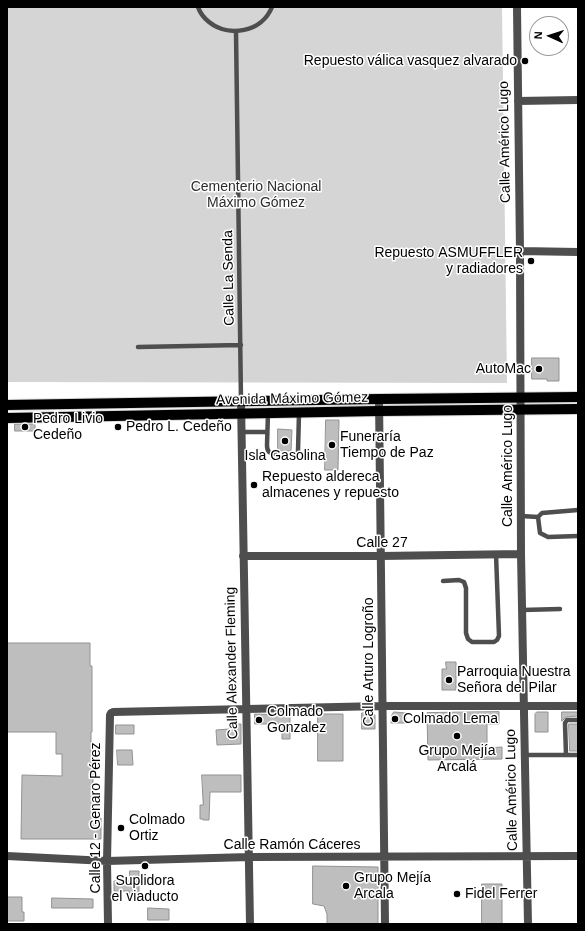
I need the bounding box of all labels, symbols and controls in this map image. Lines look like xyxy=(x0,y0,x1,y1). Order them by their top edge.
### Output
north arrow xyxy=(529,16,569,56)
text: N xyxy=(532,31,544,40)
place label: Repuesto válica vasquez alvarado xyxy=(304,53,517,69)
marker: Repuesto válica vasquez alvarado xyxy=(520,56,530,66)
street label: Calle Américo Lugo xyxy=(496,81,514,203)
park label: Cementerio Nacional Máximo Gómez xyxy=(191,179,321,212)
street label: Calle La Senda xyxy=(220,230,238,326)
place label: Repuesto ASMUFFLER y radiadores xyxy=(374,245,523,278)
marker: Repuesto ASMUFFLER y radiadores xyxy=(526,256,536,266)
place label: AutoMac xyxy=(476,361,531,377)
marker: AutoMac xyxy=(534,364,544,374)
street label: Avenida Máximo Gómez xyxy=(216,389,368,409)
street label: Calle Américo Lugo xyxy=(500,405,516,527)
place label: Pedro Livio Cedeño xyxy=(33,411,103,444)
place label: Pedro L. Cedeño xyxy=(126,419,232,435)
marker: Pedro Livio Cedeño xyxy=(20,422,30,432)
marker: Pedro L. Cedeño xyxy=(113,422,123,432)
place label: Funeraría Tiempo de Paz xyxy=(340,429,434,462)
marker: Isla Gasolina xyxy=(280,436,290,446)
marker: Funeraría Tiempo de Paz xyxy=(327,440,337,450)
place label: Isla Gasolina xyxy=(245,448,325,464)
place label: Repuesto aldereca almacenes y repuesto xyxy=(262,469,399,502)
marker: Repuesto aldereca almacenes y repuesto xyxy=(249,480,259,490)
street label: Calle 27 xyxy=(356,535,408,551)
street label: Calle Alexander Fleming xyxy=(222,587,242,739)
street label: Calle Arturo Logroño xyxy=(361,597,377,727)
place label: Parroquia Nuestra Señora del Pilar xyxy=(457,664,571,696)
marker: Parroquia Nuestra Señora del Pilar xyxy=(444,675,454,685)
place label: Colmado Gonzalez xyxy=(267,704,326,736)
place label: Colmado Lema xyxy=(403,711,498,727)
marker: Colmado Lema xyxy=(390,714,400,724)
marker: Colmado Gonzalez xyxy=(254,715,264,725)
street label: Calle Américo Lugo xyxy=(503,729,521,851)
marker: Grupo Mejía Arcalá xyxy=(452,731,462,741)
street label: Calle 12 - Genaro Pérez xyxy=(88,743,104,893)
place label: Grupo Mejía Arcalá xyxy=(418,743,496,776)
place label: Colmado Ortiz xyxy=(129,812,185,844)
marker: Colmado Ortiz xyxy=(116,823,126,833)
street label: Calle Ramón Cáceres xyxy=(224,837,360,853)
marker: Suplidora el viaducto xyxy=(140,861,150,871)
place label: Grupo Mejía Arcala xyxy=(354,870,431,902)
place label: Suplidora el viaducto xyxy=(112,873,178,906)
marker: Grupo Mejía Arcala xyxy=(341,881,351,891)
place label: Fidel Ferrer xyxy=(465,886,537,902)
marker: Fidel Ferrer xyxy=(452,889,462,899)

